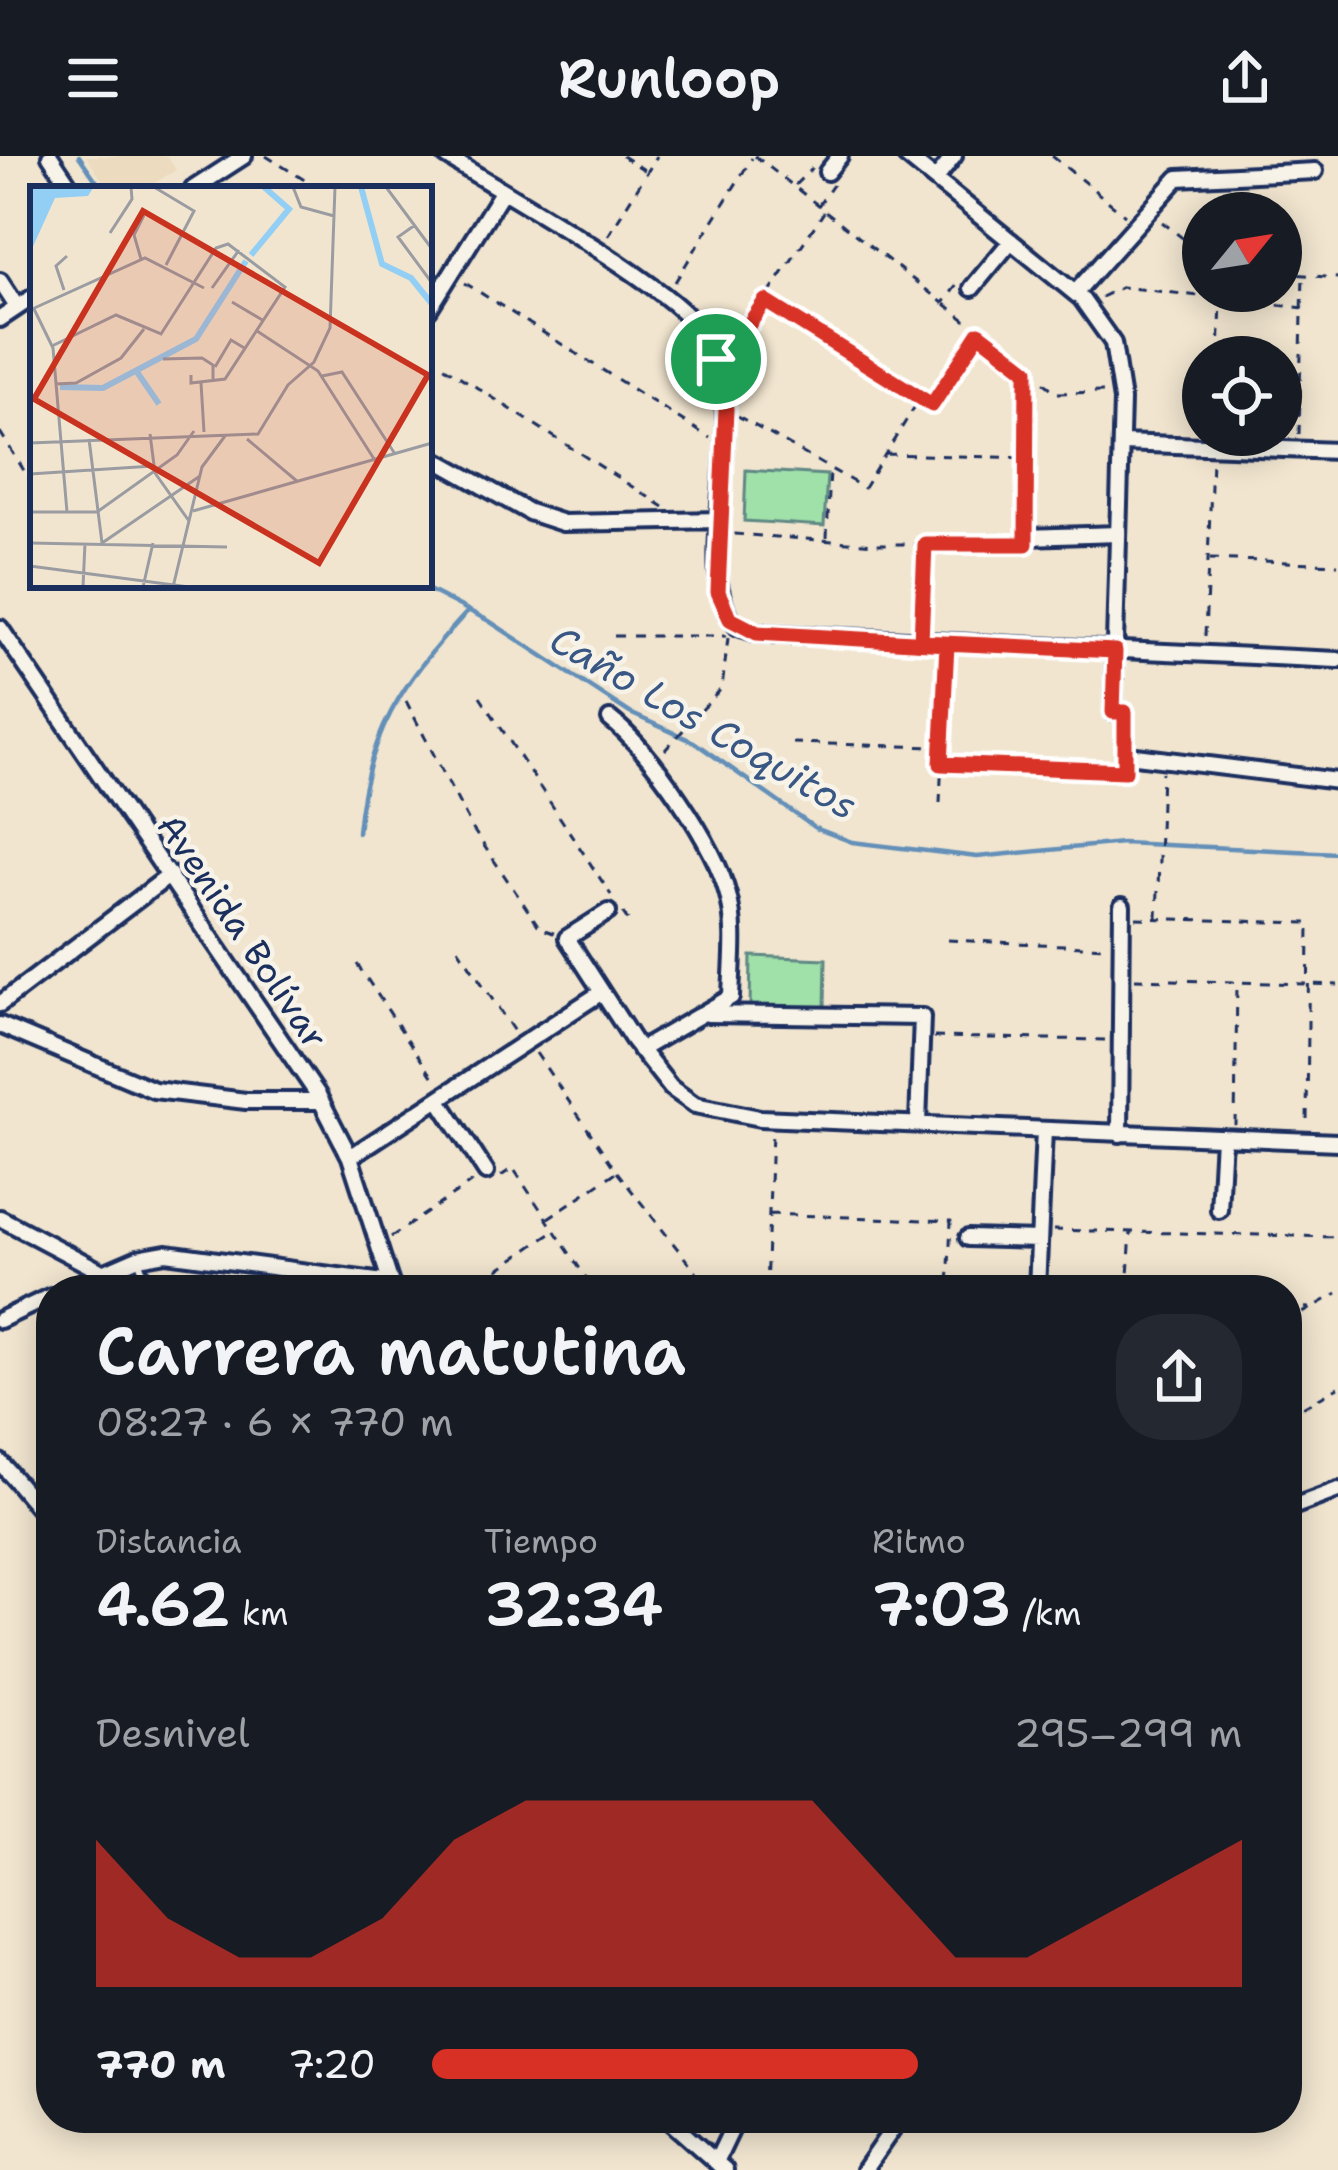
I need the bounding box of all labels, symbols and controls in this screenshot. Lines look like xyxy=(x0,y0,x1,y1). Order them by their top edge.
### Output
text: Runloop xyxy=(558,42,780,114)
icon: menu xyxy=(60,45,126,111)
icon: share xyxy=(1212,45,1278,111)
inset map xyxy=(30,186,432,588)
north arrow xyxy=(1182,192,1302,312)
map controls xyxy=(1182,192,1302,456)
pin xyxy=(665,308,767,410)
icon: arrive xyxy=(683,326,749,392)
button: locate xyxy=(1182,336,1302,456)
water label: Caño Los Coquitos xyxy=(541,613,867,831)
street label: Avenida Bolívar xyxy=(146,804,339,1059)
text: Carrera matutina xyxy=(96,1307,686,1395)
button: share xyxy=(1116,1314,1242,1440)
text: 08:27 · 6 × 770 m xyxy=(96,1396,453,1448)
text: Distancia xyxy=(96,1519,241,1564)
text: Tiempo xyxy=(484,1519,598,1564)
text: Ritmo xyxy=(872,1519,966,1564)
text: 4.62 xyxy=(96,1564,231,1644)
text: 32:34 xyxy=(484,1564,663,1644)
text: 7:03 xyxy=(872,1564,1011,1644)
text: km xyxy=(231,1591,289,1636)
text: /km xyxy=(1011,1591,1081,1636)
text: Desnivel xyxy=(96,1707,250,1759)
text: 295–299 m xyxy=(1014,1707,1242,1759)
text: 770 m xyxy=(96,2038,226,2090)
text: 7:20 xyxy=(288,2038,376,2090)

